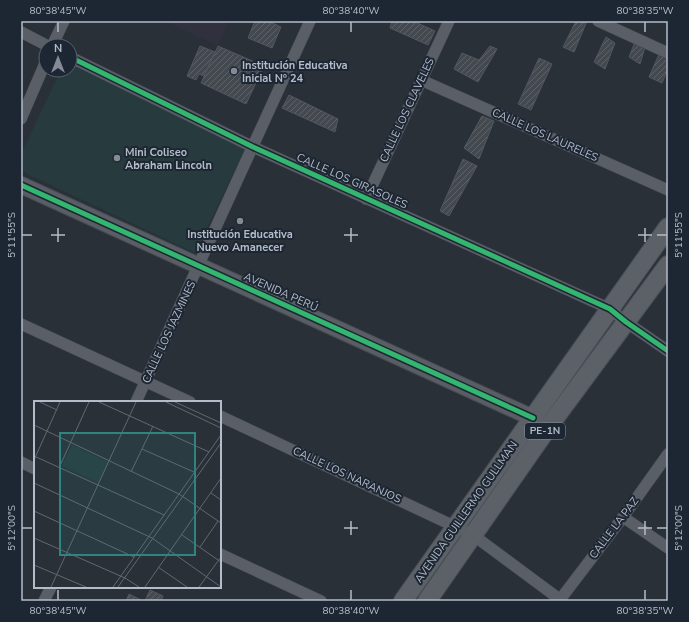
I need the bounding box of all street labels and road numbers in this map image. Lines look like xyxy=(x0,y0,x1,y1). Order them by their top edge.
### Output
street label: CALLE LOS CLAVELES xyxy=(376,55,438,165)
street label: CALLE LOS LAURELES xyxy=(490,105,601,165)
street label: CALLE LOS GIRASOLES xyxy=(294,150,410,212)
street label: AVENIDA PERÚ xyxy=(241,268,321,315)
street label: CALLE LOS JAZMINES xyxy=(139,278,199,386)
road number: PE-1N xyxy=(525,423,565,439)
street label: AVENIDA GUILLERMO GULLMAN xyxy=(411,438,521,586)
street label: CALLE LOS NARANJOS xyxy=(290,443,404,507)
street label: CALLE LA PAZ xyxy=(586,494,642,562)

